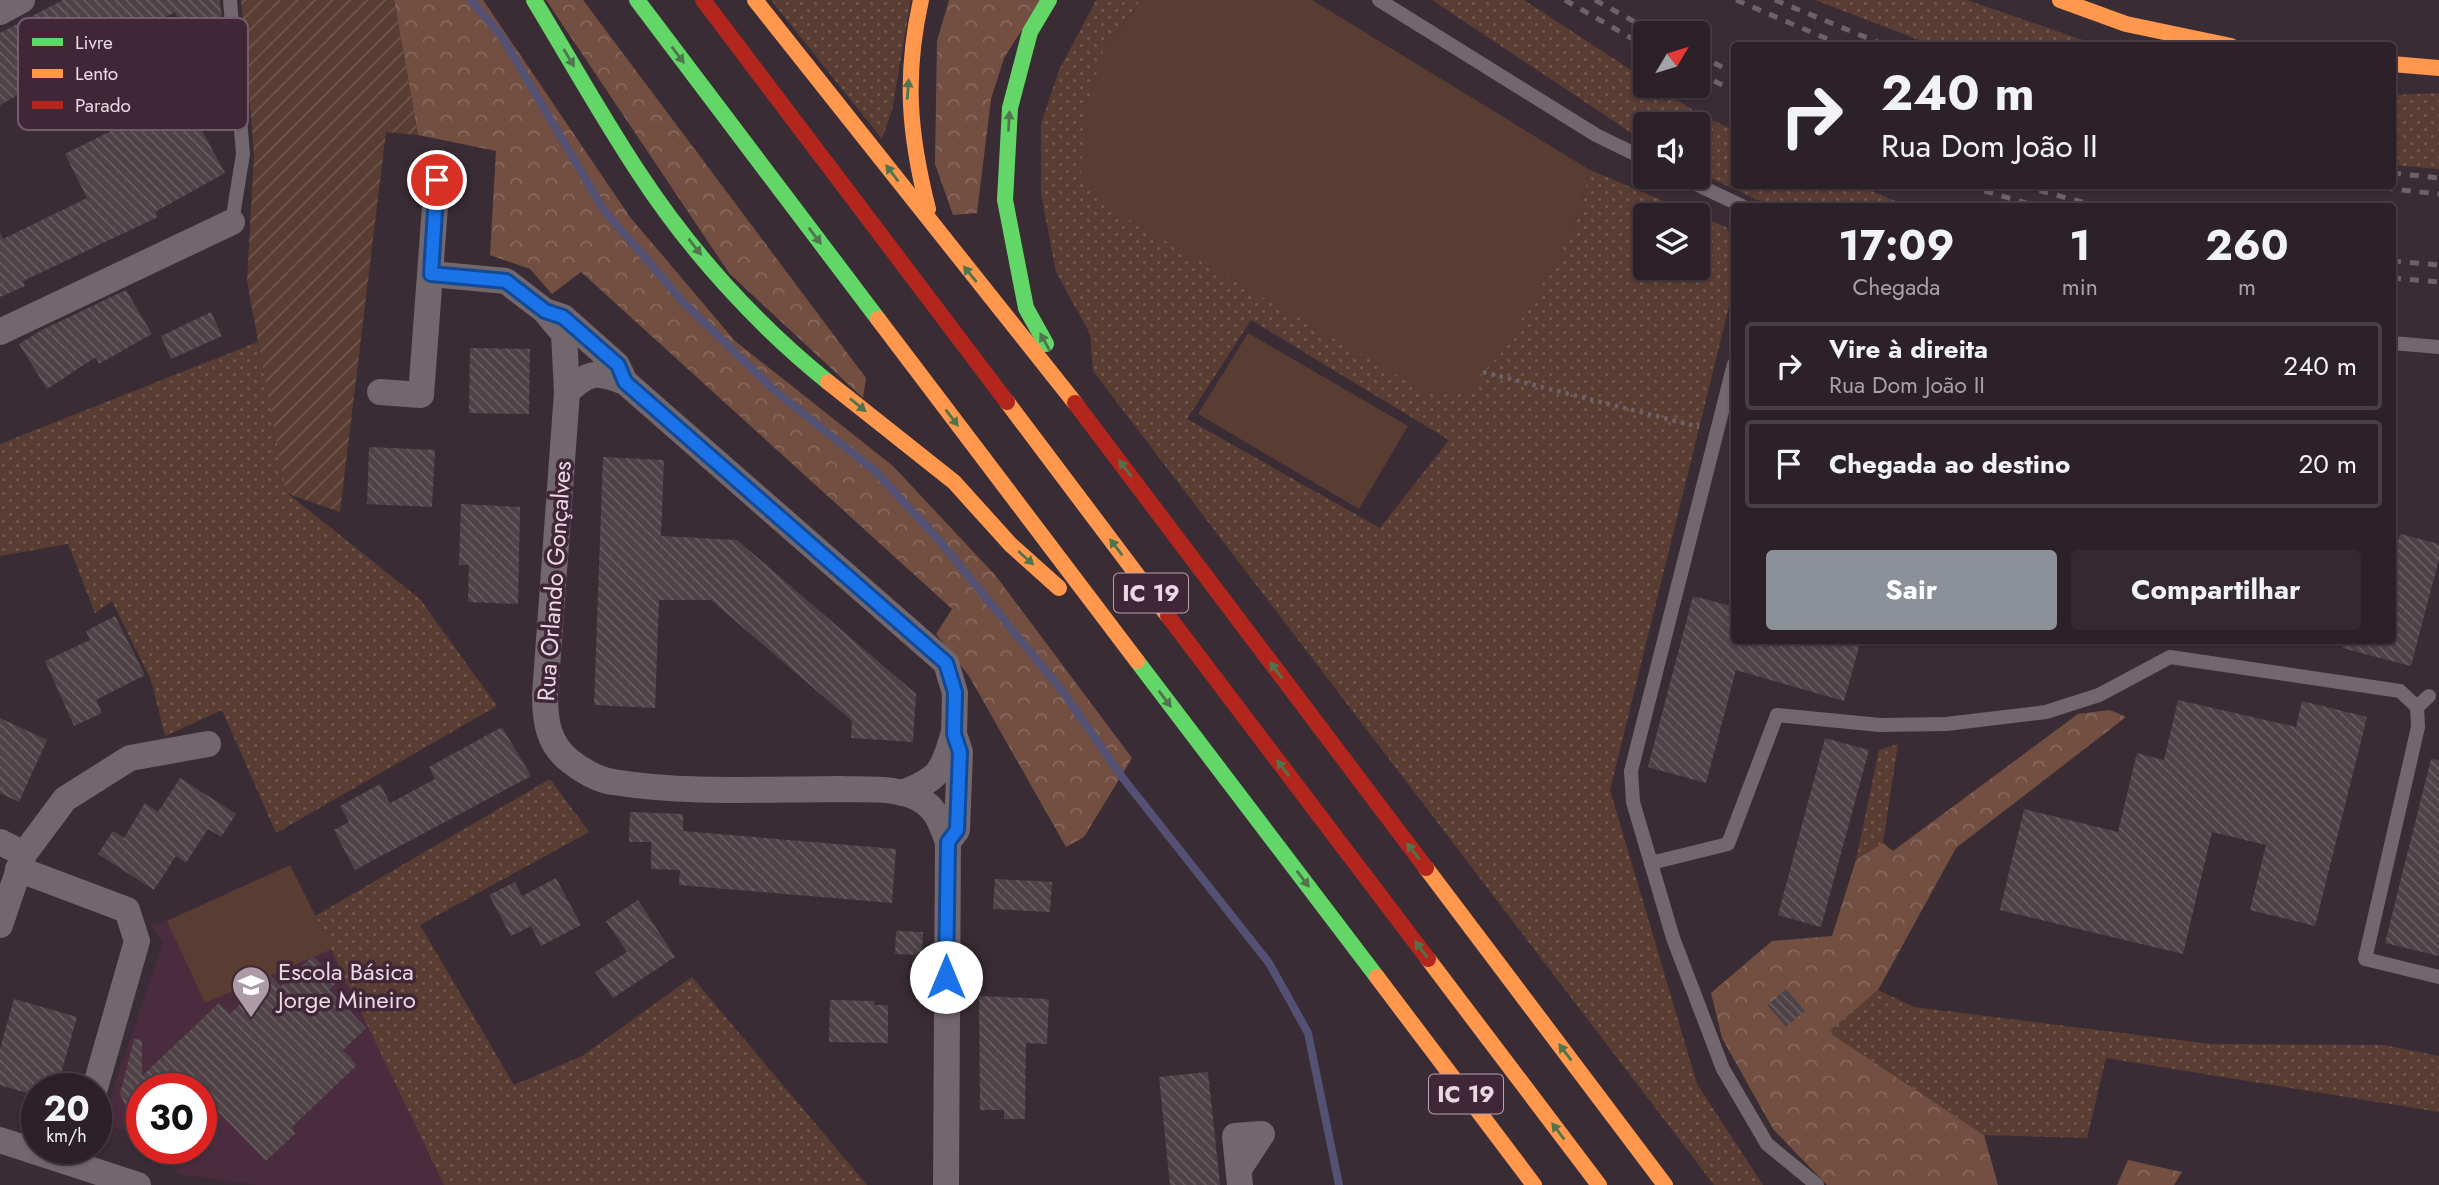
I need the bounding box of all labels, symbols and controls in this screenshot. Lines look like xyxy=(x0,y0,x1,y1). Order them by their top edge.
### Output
legend xyxy=(18,18,248,130)
north arrow xyxy=(1633,21,1710,98)
map controls xyxy=(1633,21,1710,280)
text: Livre xyxy=(75,29,113,56)
one-way arrow xyxy=(671,45,686,63)
one-way arrow xyxy=(563,49,575,68)
text: 240 m xyxy=(1881,58,2035,128)
text: Lento xyxy=(75,60,118,87)
icon: right xyxy=(1766,70,1857,161)
one-way arrow xyxy=(903,78,914,100)
text: Parado xyxy=(75,92,131,119)
one-way arrow xyxy=(1004,110,1015,132)
button: sound xyxy=(1633,112,1710,189)
text: Rua Dom João II xyxy=(1881,123,2098,169)
pin xyxy=(407,150,467,210)
icon: arrive xyxy=(418,161,456,199)
one-way arrow xyxy=(885,164,899,182)
button: layers xyxy=(1633,203,1710,280)
text: 17:09 xyxy=(1838,215,1954,276)
text: 1 xyxy=(2069,215,2091,276)
text: 260 xyxy=(2205,215,2289,276)
one-way arrow xyxy=(808,227,822,246)
one-way arrow xyxy=(688,238,702,256)
one-way arrow xyxy=(963,266,978,283)
text: Chegada xyxy=(1852,270,1940,304)
text: min xyxy=(2062,270,2098,304)
text: m xyxy=(2238,270,2256,304)
text: Vire à direita xyxy=(1829,330,1988,368)
one-way arrow xyxy=(1039,332,1051,351)
icon: right xyxy=(1770,347,1808,385)
text: 240 m xyxy=(2283,347,2357,385)
text: Rua Dom João II xyxy=(1829,368,1985,402)
one-way arrow xyxy=(848,398,866,413)
one-way arrow xyxy=(945,409,959,427)
icon: arrive xyxy=(1770,445,1808,483)
text: Chegada ao destino xyxy=(1829,445,2070,483)
text: 20 m xyxy=(2299,445,2357,483)
street label: Rua Orlando Gonçalves xyxy=(528,460,580,702)
one-way arrow xyxy=(1117,460,1132,478)
one-way arrow xyxy=(1110,538,1124,556)
one-way arrow xyxy=(1017,550,1035,566)
button: Sair xyxy=(1766,550,2057,630)
button: Compartilhar xyxy=(2071,550,2361,630)
road number: IC 19 xyxy=(1114,573,1188,612)
one-way arrow xyxy=(1269,661,1284,679)
one-way arrow xyxy=(1157,689,1172,707)
one-way arrow xyxy=(1276,759,1291,777)
one-way arrow xyxy=(1407,842,1421,860)
one-way arrow xyxy=(1295,870,1310,888)
position arrow xyxy=(909,940,983,1014)
one-way arrow xyxy=(1414,940,1428,958)
place label: Escola Básica Jorge Mineiro xyxy=(275,954,416,1017)
school or university icon: Escola Básica Jorge Mineiro xyxy=(230,964,272,1019)
one-way arrow xyxy=(1558,1044,1573,1062)
speed limit sign: 30 xyxy=(126,1073,217,1164)
road number: IC 19 xyxy=(1429,1074,1503,1114)
text: 20 xyxy=(43,1084,90,1134)
one-way arrow xyxy=(1550,1122,1565,1140)
text: km/h xyxy=(46,1123,87,1149)

